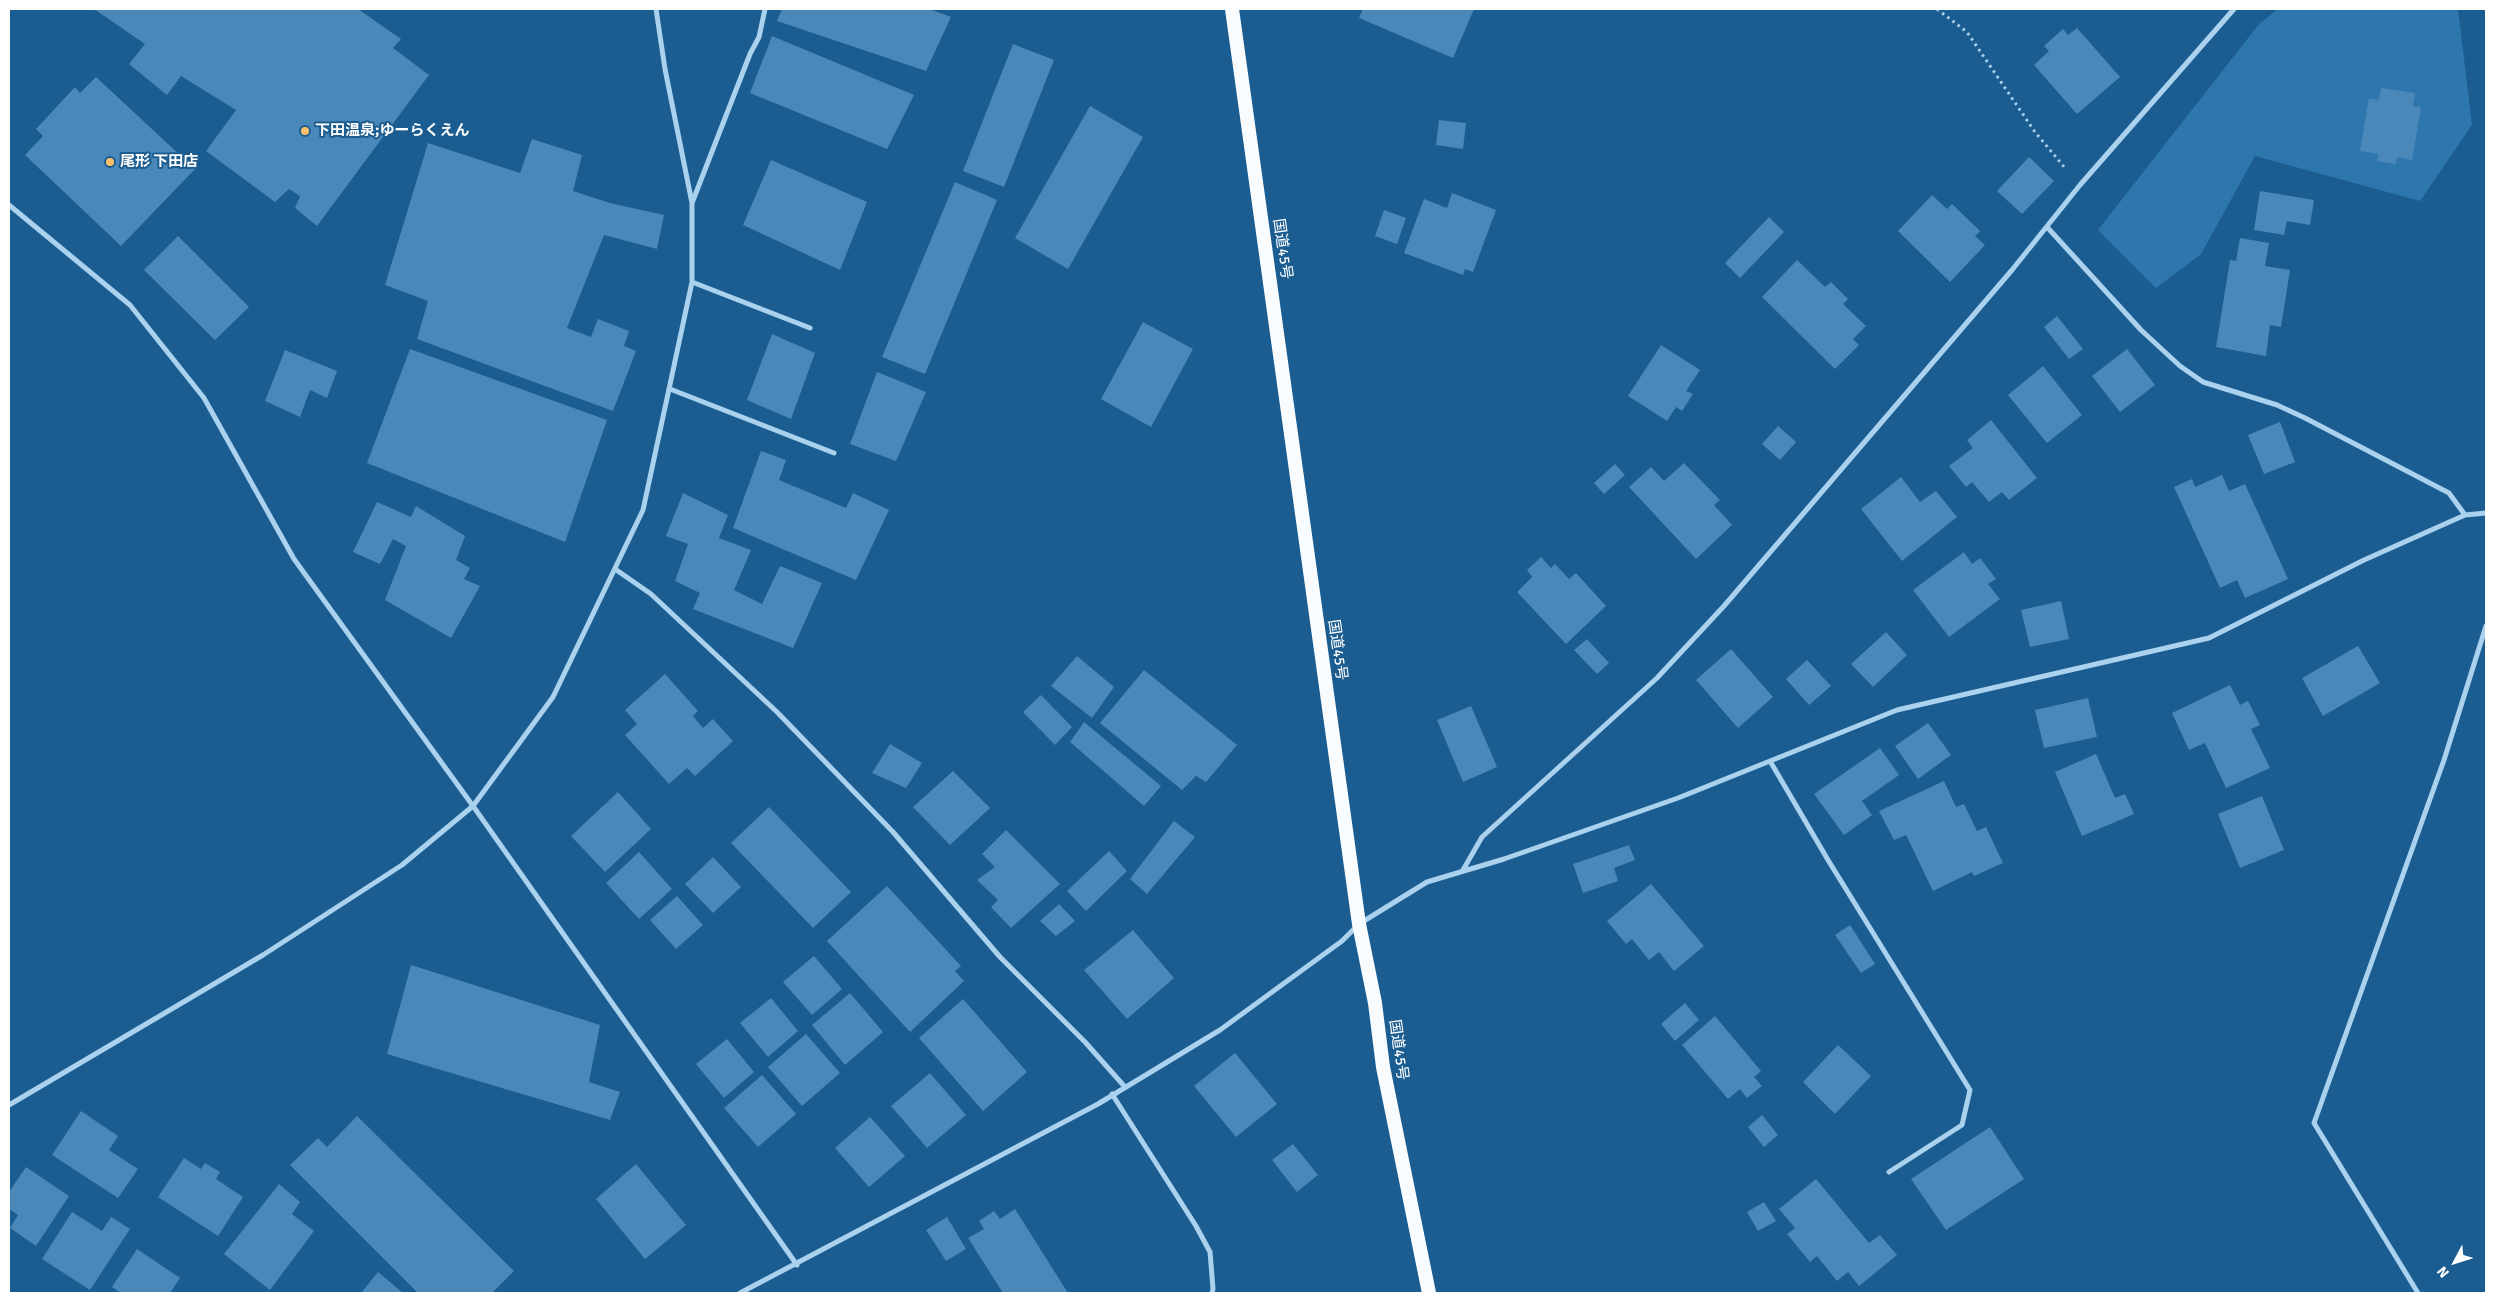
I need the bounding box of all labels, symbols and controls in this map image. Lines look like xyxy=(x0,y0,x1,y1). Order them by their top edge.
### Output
place label: 下田温泉;ゆーらくえん xyxy=(315,122,469,140)
marker: 下田温泉;ゆーらくえん xyxy=(299,125,311,137)
place label: 尾形 下田店 xyxy=(120,153,198,171)
marker: 尾形 下田店 xyxy=(104,156,116,168)
street label: 国道45号 xyxy=(1269,217,1295,281)
street label: 国道45号 xyxy=(1324,618,1350,682)
street label: 国道45号 xyxy=(1385,1018,1411,1082)
north arrow xyxy=(2430,1237,2480,1287)
text: N xyxy=(2433,1263,2453,1281)

